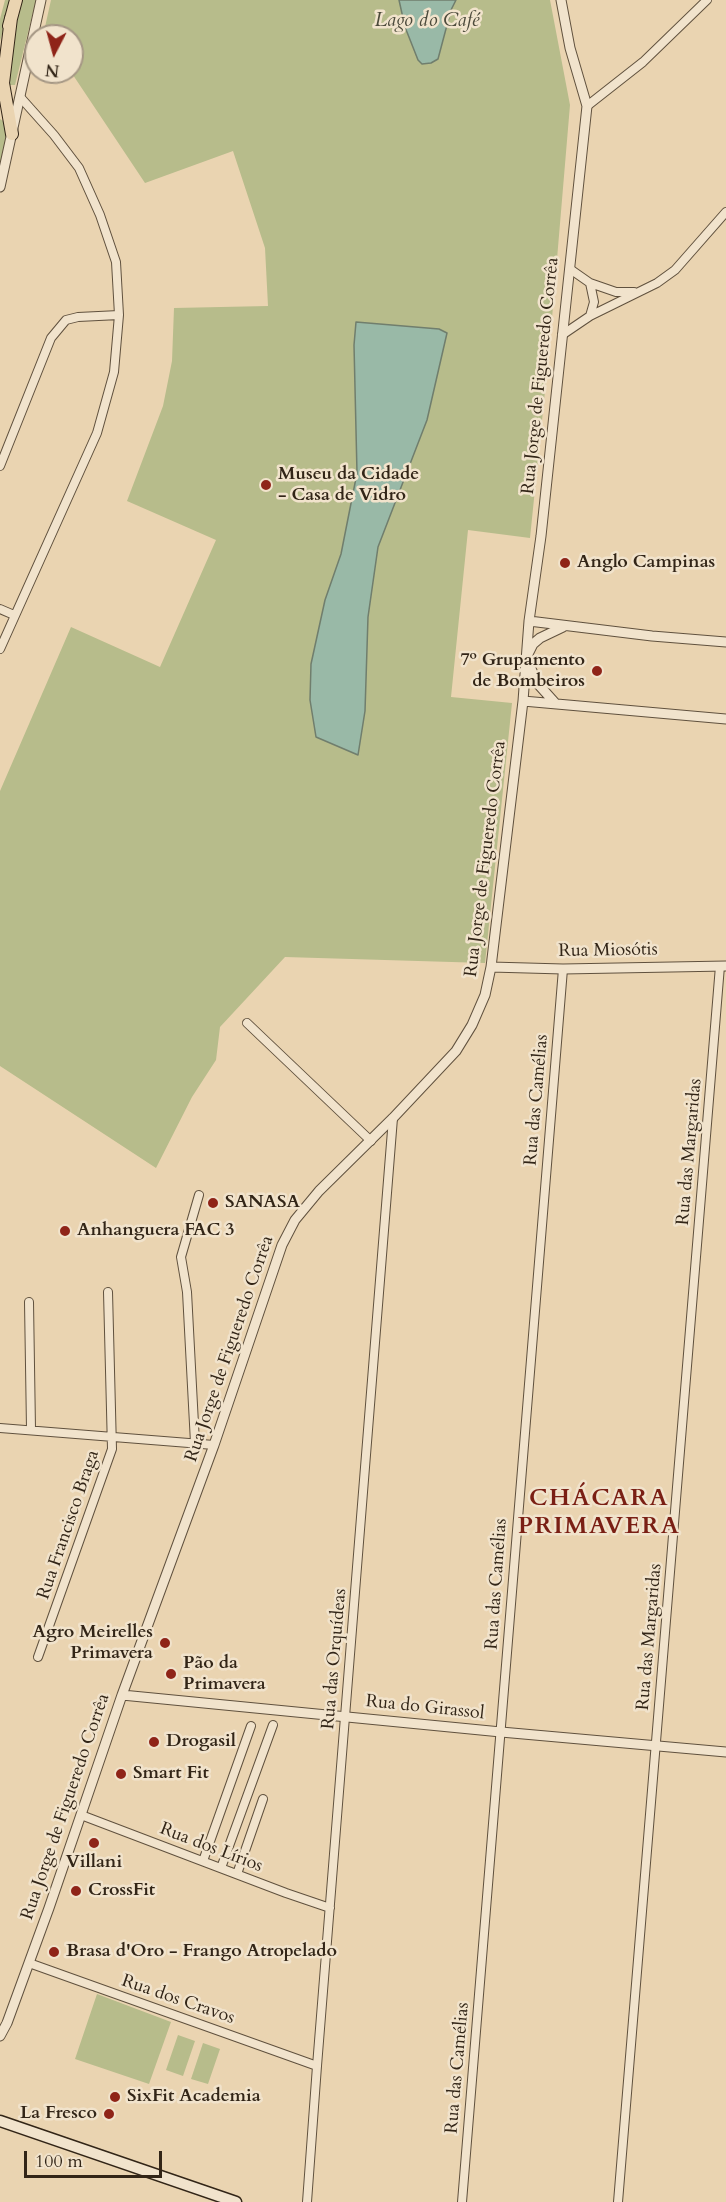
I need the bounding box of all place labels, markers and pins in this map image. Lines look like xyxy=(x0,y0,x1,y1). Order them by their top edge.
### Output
place label: Museu da Cidade - Casa de Vidro xyxy=(278,464,419,506)
marker: Museu da Cidade - Casa de Vidro xyxy=(259,478,273,492)
place label: Anglo Campinas xyxy=(577,552,715,574)
marker: Anglo Campinas xyxy=(558,556,572,570)
place label: 7º Grupamento de Bombeiros xyxy=(460,650,585,692)
marker: 7º Grupamento de Bombeiros xyxy=(590,664,604,678)
place label: SANASA xyxy=(225,1192,300,1214)
marker: SANASA xyxy=(206,1196,220,1210)
place label: Anhanguera FAC 3 xyxy=(77,1220,234,1242)
marker: Anhanguera FAC 3 xyxy=(58,1224,72,1238)
place label: Agro Meirelles Primavera xyxy=(32,1622,153,1664)
marker: Agro Meirelles Primavera xyxy=(158,1636,172,1650)
place label: Pão da Primavera xyxy=(183,1653,266,1696)
marker: Pão da Primavera xyxy=(164,1667,178,1681)
place label: Drogasil xyxy=(166,1731,236,1753)
marker: Drogasil xyxy=(147,1735,161,1749)
place label: Smart Fit xyxy=(133,1763,209,1785)
marker: Smart Fit xyxy=(114,1767,128,1781)
marker: Villani xyxy=(87,1836,101,1850)
place label: Villani xyxy=(66,1852,122,1874)
place label: CrossFit xyxy=(88,1880,155,1902)
marker: CrossFit xyxy=(69,1884,83,1898)
place label: Brasa d'Oro - Frango Atropelado xyxy=(66,1941,337,1963)
marker: Brasa d'Oro - Frango Atropelado xyxy=(47,1945,61,1959)
place label: SixFit Academia xyxy=(127,2086,261,2108)
marker: SixFit Academia xyxy=(108,2090,122,2104)
place label: La Fresco xyxy=(20,2103,97,2125)
marker: La Fresco xyxy=(102,2107,116,2121)

